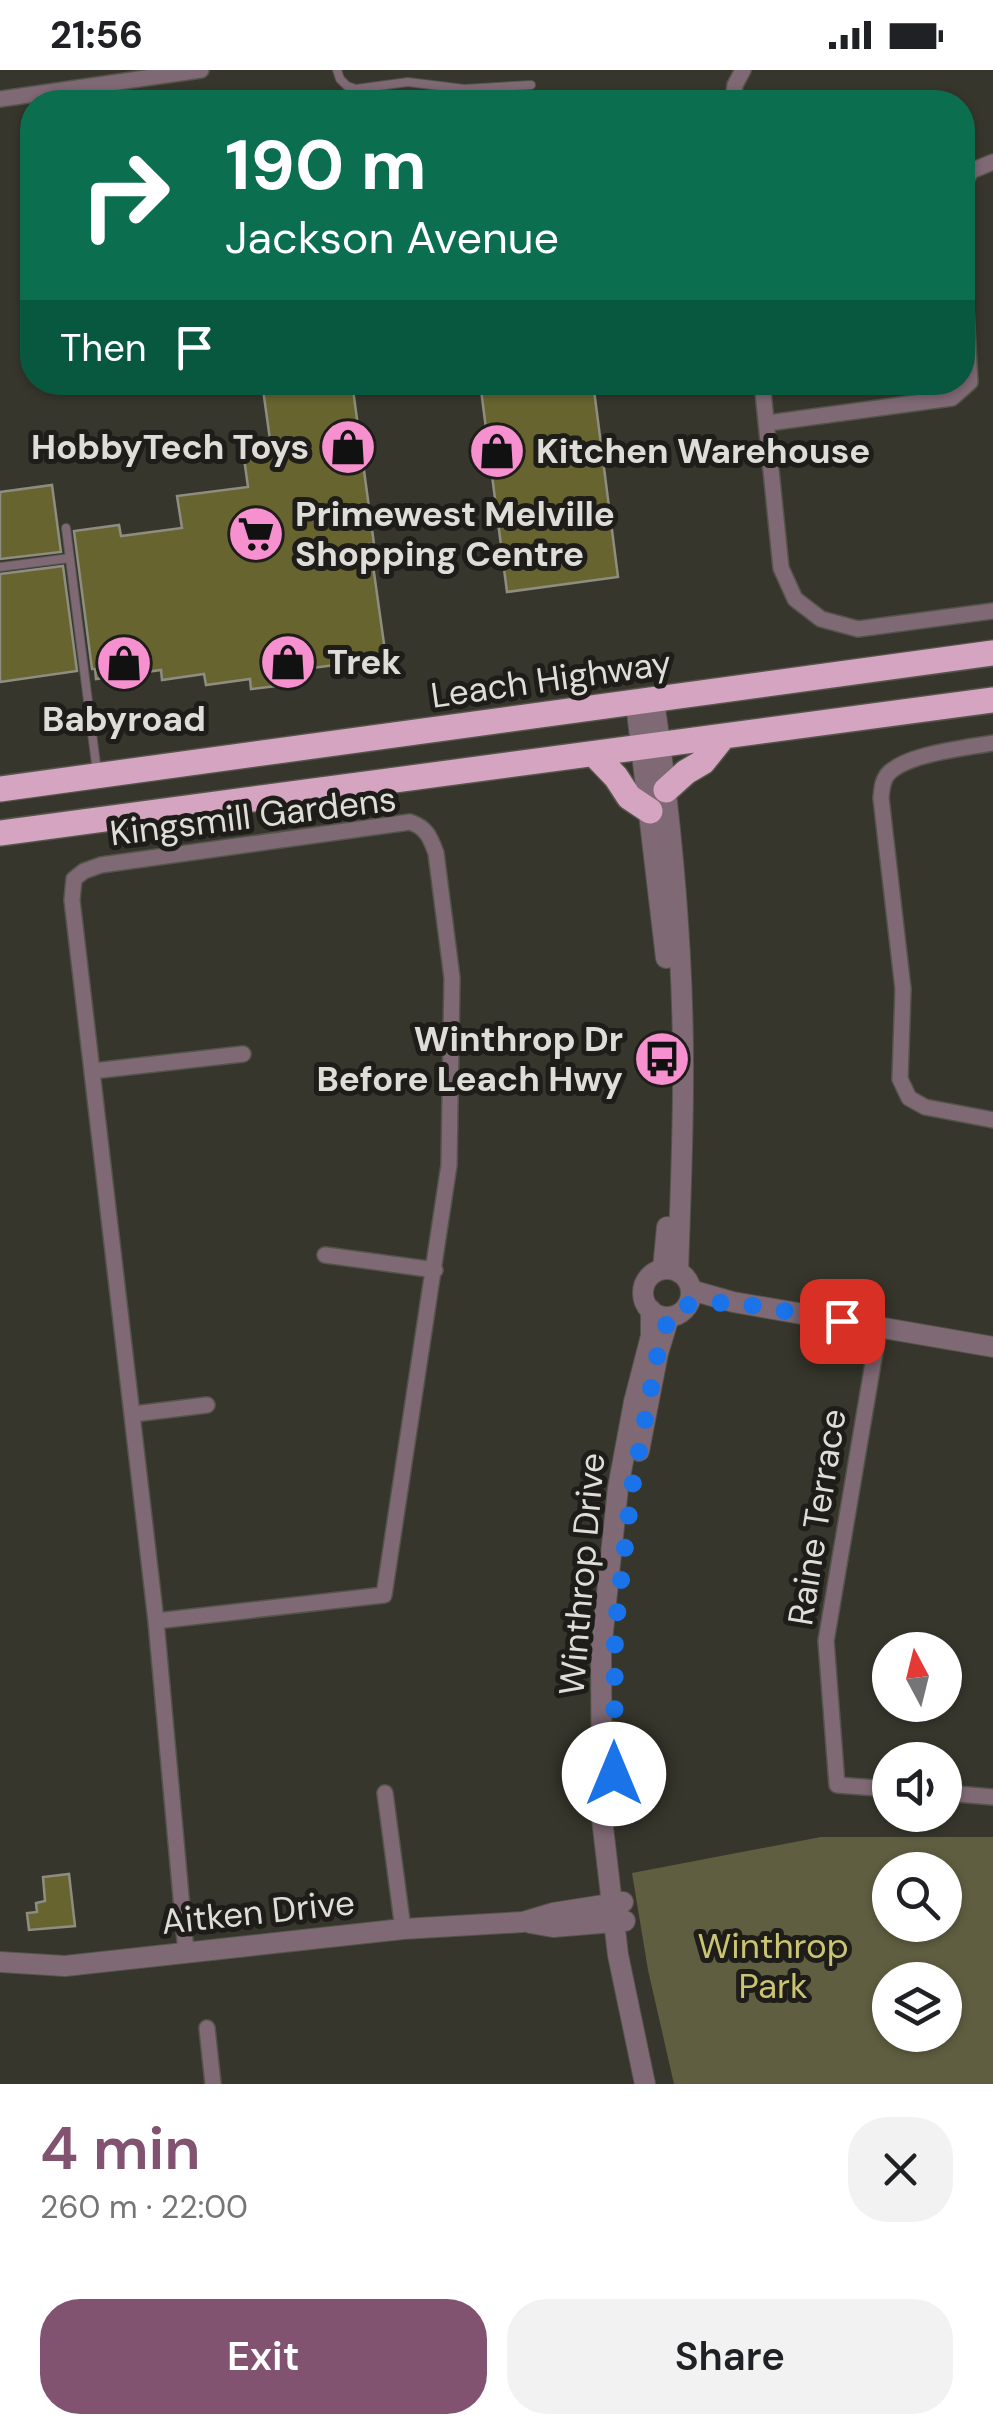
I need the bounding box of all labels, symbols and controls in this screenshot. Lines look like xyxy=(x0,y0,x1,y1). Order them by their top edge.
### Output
text: 21:56 xyxy=(50,10,143,60)
text: 190 m xyxy=(225,120,427,211)
icon: right xyxy=(60,130,190,260)
text: Jackson Avenue xyxy=(225,208,559,267)
icon: arrive xyxy=(167,320,222,375)
text: Then xyxy=(60,323,147,373)
shop icon: HobbyTech Toys xyxy=(318,417,378,477)
shop icon: Kitchen Warehouse xyxy=(467,421,527,481)
place label: HobbyTech Toys xyxy=(31,424,309,470)
place label: Kitchen Warehouse xyxy=(536,428,870,474)
place label: Primewest Melville Shopping Centre xyxy=(295,491,615,577)
supermarket icon: Primewest Melville Shopping Centre xyxy=(226,504,286,564)
shop icon: Trek xyxy=(258,632,318,692)
shop icon: Babyroad xyxy=(94,633,154,693)
place label: Trek xyxy=(327,639,402,685)
street label: Leach Highway xyxy=(428,639,674,719)
place label: Babyroad xyxy=(42,696,206,742)
street label: Kingsmill Gardens xyxy=(107,776,399,856)
place label: Winthrop Dr Before Leach Hwy xyxy=(316,1016,623,1102)
bus stop icon: Winthrop Dr Before Leach Hwy xyxy=(632,1029,692,1089)
pin xyxy=(800,1279,885,1364)
icon: arrive xyxy=(815,1294,870,1349)
street label: Raine Terrace xyxy=(777,1406,857,1628)
street label: Winthrop Drive xyxy=(548,1451,616,1697)
north arrow xyxy=(872,1632,962,1722)
map controls xyxy=(872,1632,962,2052)
position arrow xyxy=(562,1722,666,1826)
button: sound xyxy=(872,1742,962,1832)
button: search xyxy=(872,1852,962,1942)
street label: Aitken Drive xyxy=(159,1879,357,1945)
park label: Winthrop Park xyxy=(697,1923,849,2009)
button: layers xyxy=(872,1962,962,2052)
text: 4 min xyxy=(40,2109,201,2188)
button: close xyxy=(848,2117,953,2222)
text: 260 m · 22:00 xyxy=(40,2186,248,2228)
button: Exit xyxy=(40,2299,487,2414)
button: Share xyxy=(507,2299,953,2414)

